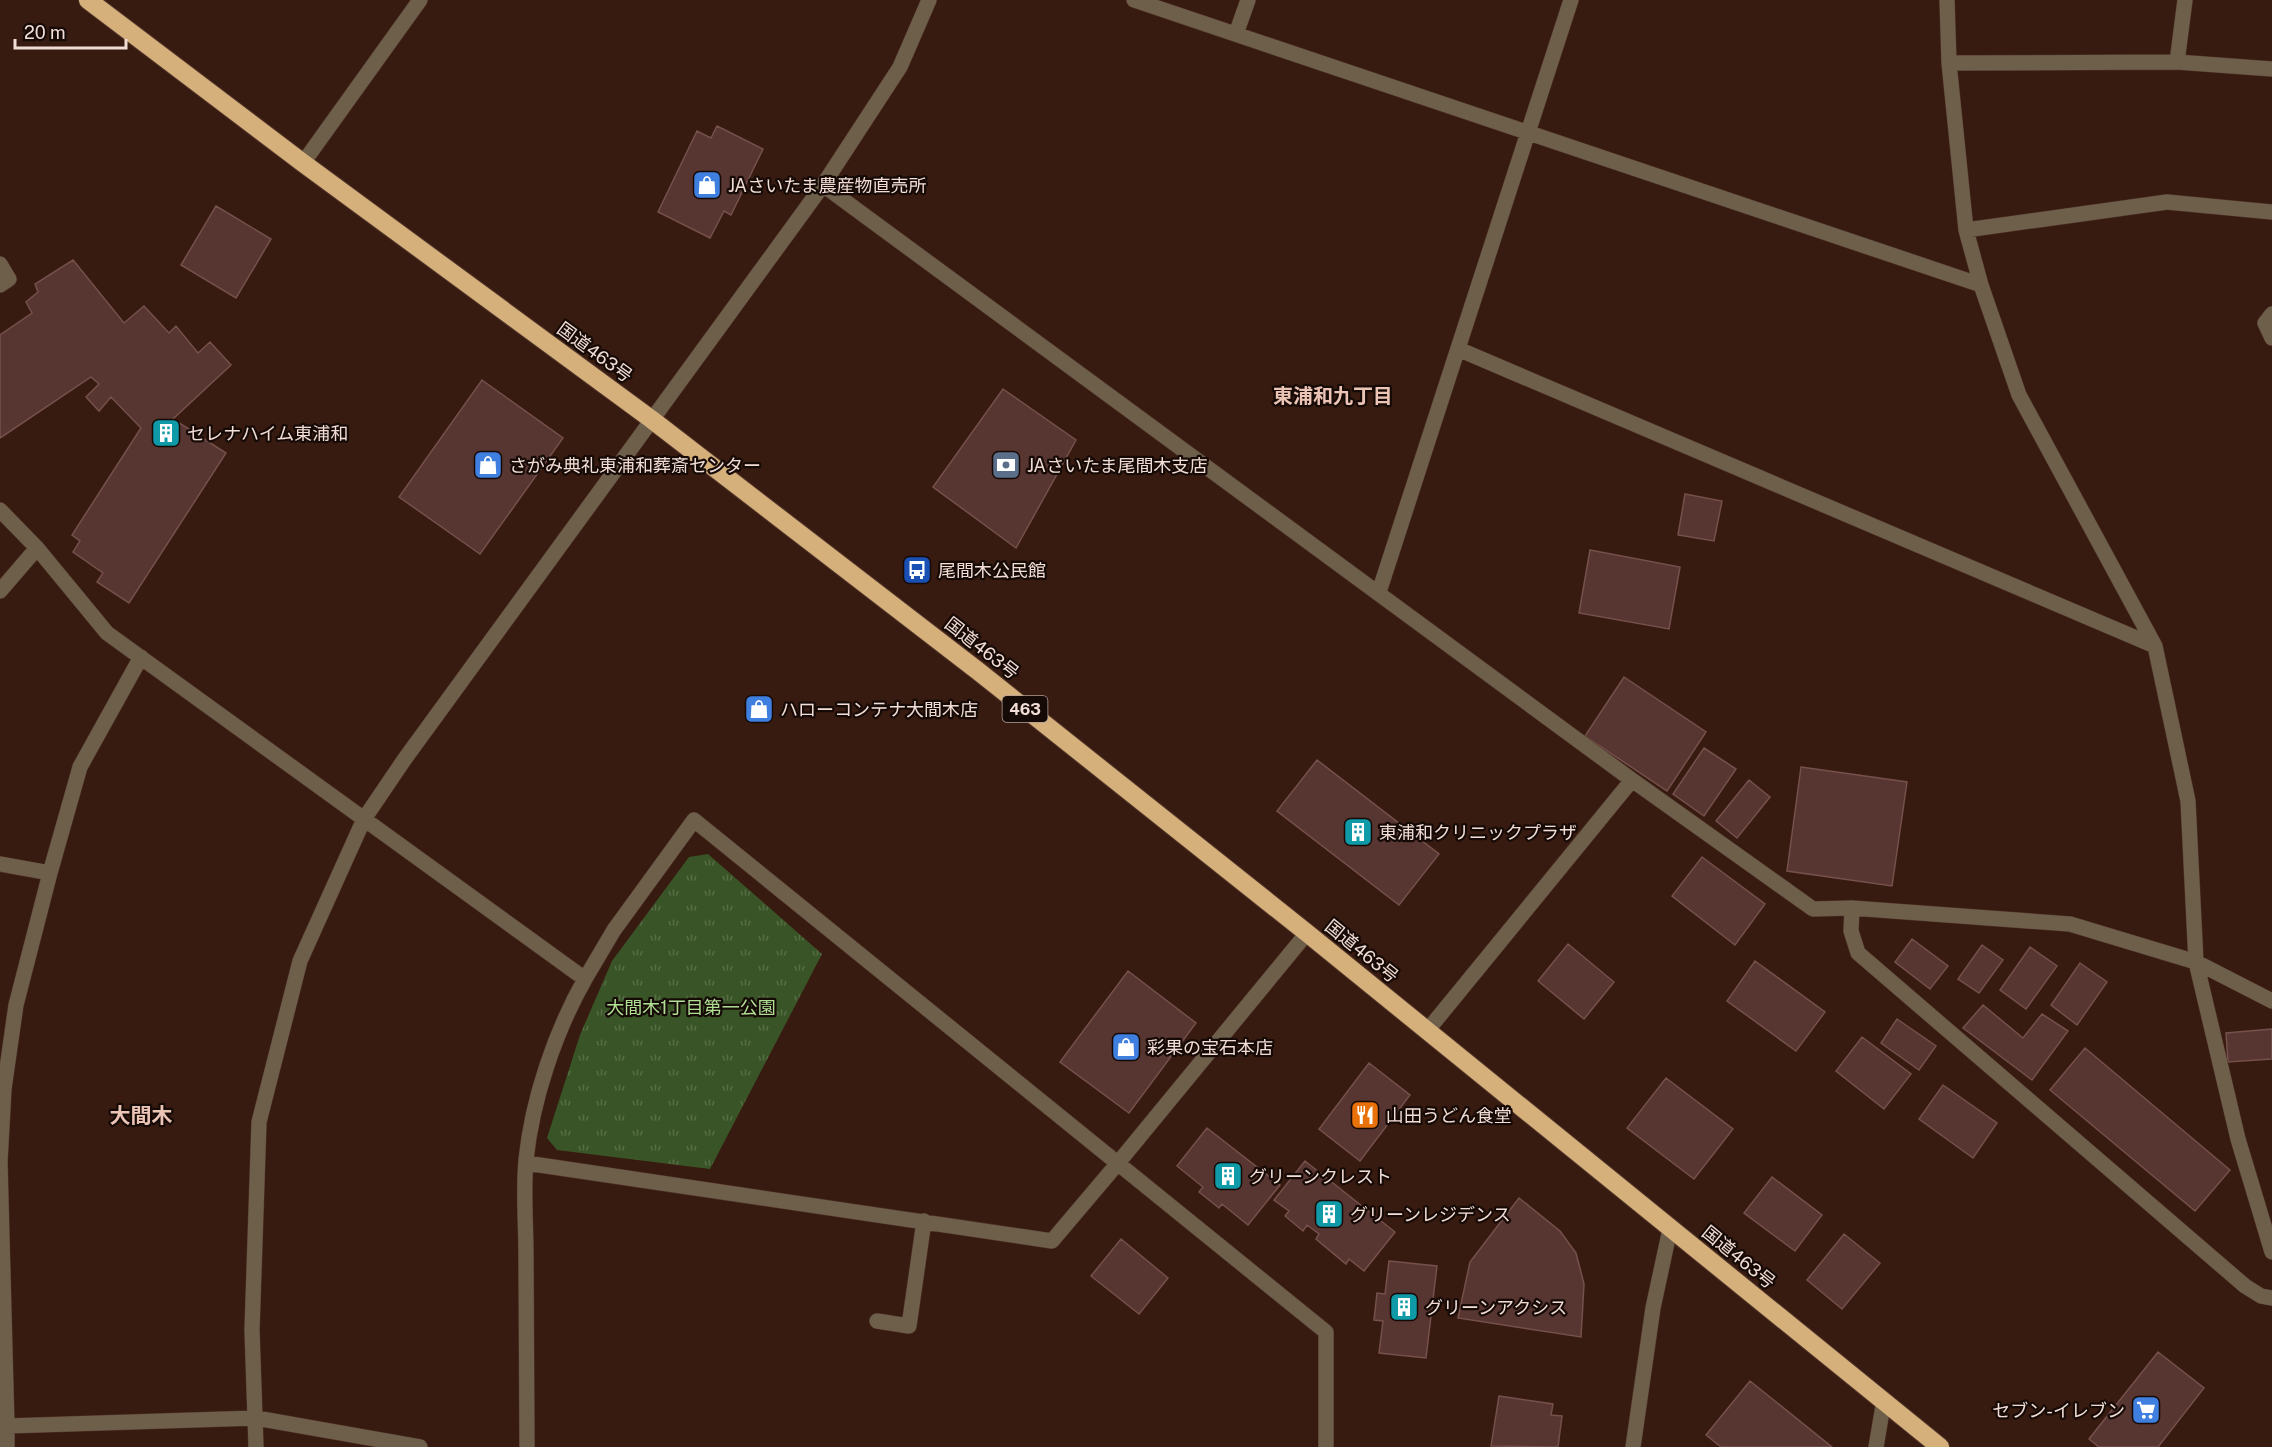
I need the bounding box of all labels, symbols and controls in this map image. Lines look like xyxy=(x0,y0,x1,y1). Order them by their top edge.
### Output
scale bar xyxy=(15,12,126,50)
text: 20 m xyxy=(24,22,66,43)
shop icon: JAさいたま農産物直売所 xyxy=(691,169,723,201)
place label: JAさいたま農産物直売所 xyxy=(728,175,927,196)
street label: 国道463号 xyxy=(553,318,637,386)
district label: 東浦和九丁目 xyxy=(1273,384,1393,408)
building icon: セレナハイム東浦和 xyxy=(150,417,182,449)
place label: セレナハイム東浦和 xyxy=(187,423,348,444)
shop icon: さがみ典礼東浦和葬斎センター xyxy=(472,449,504,481)
bank icon: JAさいたま尾間木支店 xyxy=(990,449,1022,481)
place label: さがみ典礼東浦和葬斎センター xyxy=(509,455,761,476)
place label: JAさいたま尾間木支店 xyxy=(1027,455,1208,476)
bus stop icon: 尾間木公民館 xyxy=(901,554,933,586)
place label: 尾間木公民館 xyxy=(938,560,1046,581)
street label: 国道463号 xyxy=(941,613,1023,683)
shop icon: ハローコンテナ大間木店 xyxy=(743,693,775,725)
road number: 463 xyxy=(1002,696,1048,722)
place label: ハローコンテナ大間木店 xyxy=(780,699,978,720)
building icon: 東浦和クリニックプラザ xyxy=(1342,816,1374,848)
place label: 東浦和クリニックプラザ xyxy=(1379,822,1577,843)
street label: 国道463号 xyxy=(1321,915,1403,987)
park label: 大間木1丁目第一公園 xyxy=(606,997,776,1018)
shop icon: 彩果の宝石本店 xyxy=(1110,1031,1142,1063)
place label: 彩果の宝石本店 xyxy=(1147,1037,1273,1058)
restaurant icon: 山田うどん食堂 xyxy=(1349,1099,1381,1131)
district label: 大間木 xyxy=(110,1103,173,1128)
place label: 山田うどん食堂 xyxy=(1386,1105,1512,1126)
building icon: グリーンクレスト xyxy=(1212,1160,1244,1192)
place label: グリーンクレスト xyxy=(1249,1166,1392,1187)
building icon: グリーンレジデンス xyxy=(1313,1198,1345,1230)
place label: グリーンレジデンス xyxy=(1350,1204,1511,1225)
street label: 国道463号 xyxy=(1698,1221,1780,1293)
building icon: グリーンアクシス xyxy=(1388,1291,1420,1323)
place label: グリーンアクシス xyxy=(1425,1297,1567,1318)
supermarket icon: セブン-イレブン xyxy=(2130,1394,2162,1426)
place label: セブン-イレブン xyxy=(1992,1400,2125,1421)

